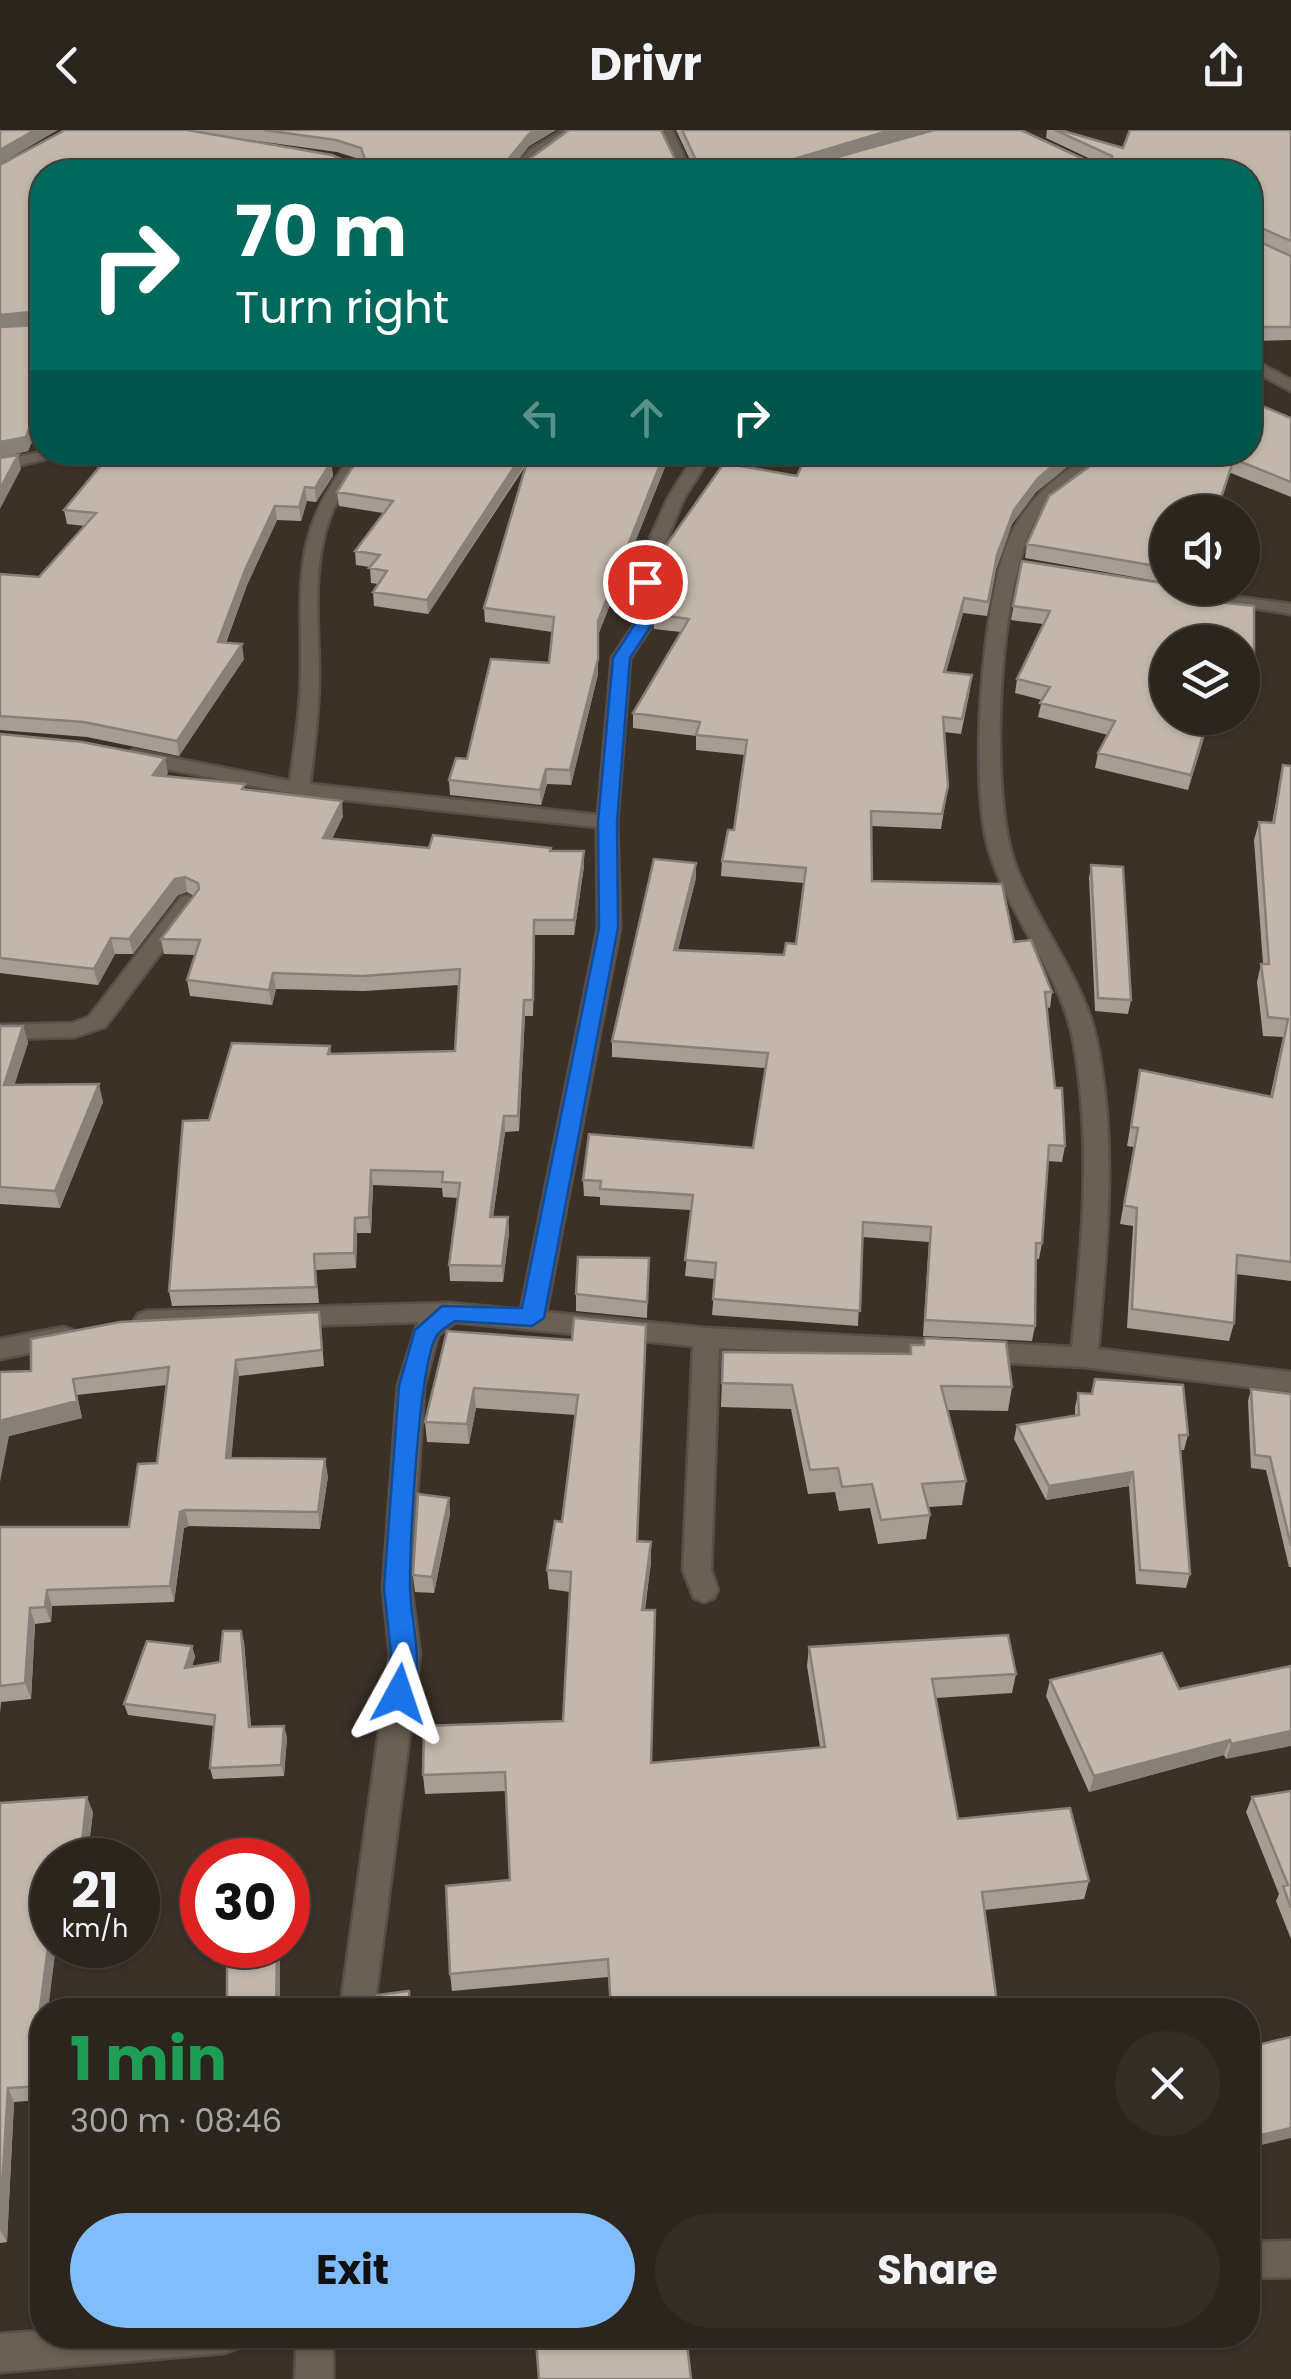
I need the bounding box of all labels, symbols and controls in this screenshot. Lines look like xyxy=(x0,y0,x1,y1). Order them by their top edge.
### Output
text: Drivr xyxy=(589,33,702,96)
icon: back xyxy=(40,38,95,93)
icon: share xyxy=(1196,38,1251,93)
text: 70 m xyxy=(235,182,407,281)
icon: right xyxy=(70,200,200,330)
text: Turn right xyxy=(235,276,449,339)
icon: left xyxy=(514,390,569,445)
icon: ahead xyxy=(619,390,674,445)
icon: right xyxy=(724,390,779,445)
map controls xyxy=(1150,495,1260,735)
button: sound xyxy=(1150,495,1260,605)
pin xyxy=(603,540,688,625)
icon: arrive xyxy=(618,555,673,610)
button: layers xyxy=(1150,625,1260,735)
position arrow xyxy=(347,1642,451,1746)
speed limit sign: 30 xyxy=(180,1838,310,1968)
text: 21 xyxy=(71,1855,119,1926)
text: km/h xyxy=(62,1911,128,1946)
text: 1 min xyxy=(70,2017,227,2101)
button: close xyxy=(1115,2031,1220,2136)
text: 300 m · 08:46 xyxy=(70,2098,282,2143)
button: Exit xyxy=(70,2213,635,2328)
button: Share xyxy=(655,2213,1220,2328)

